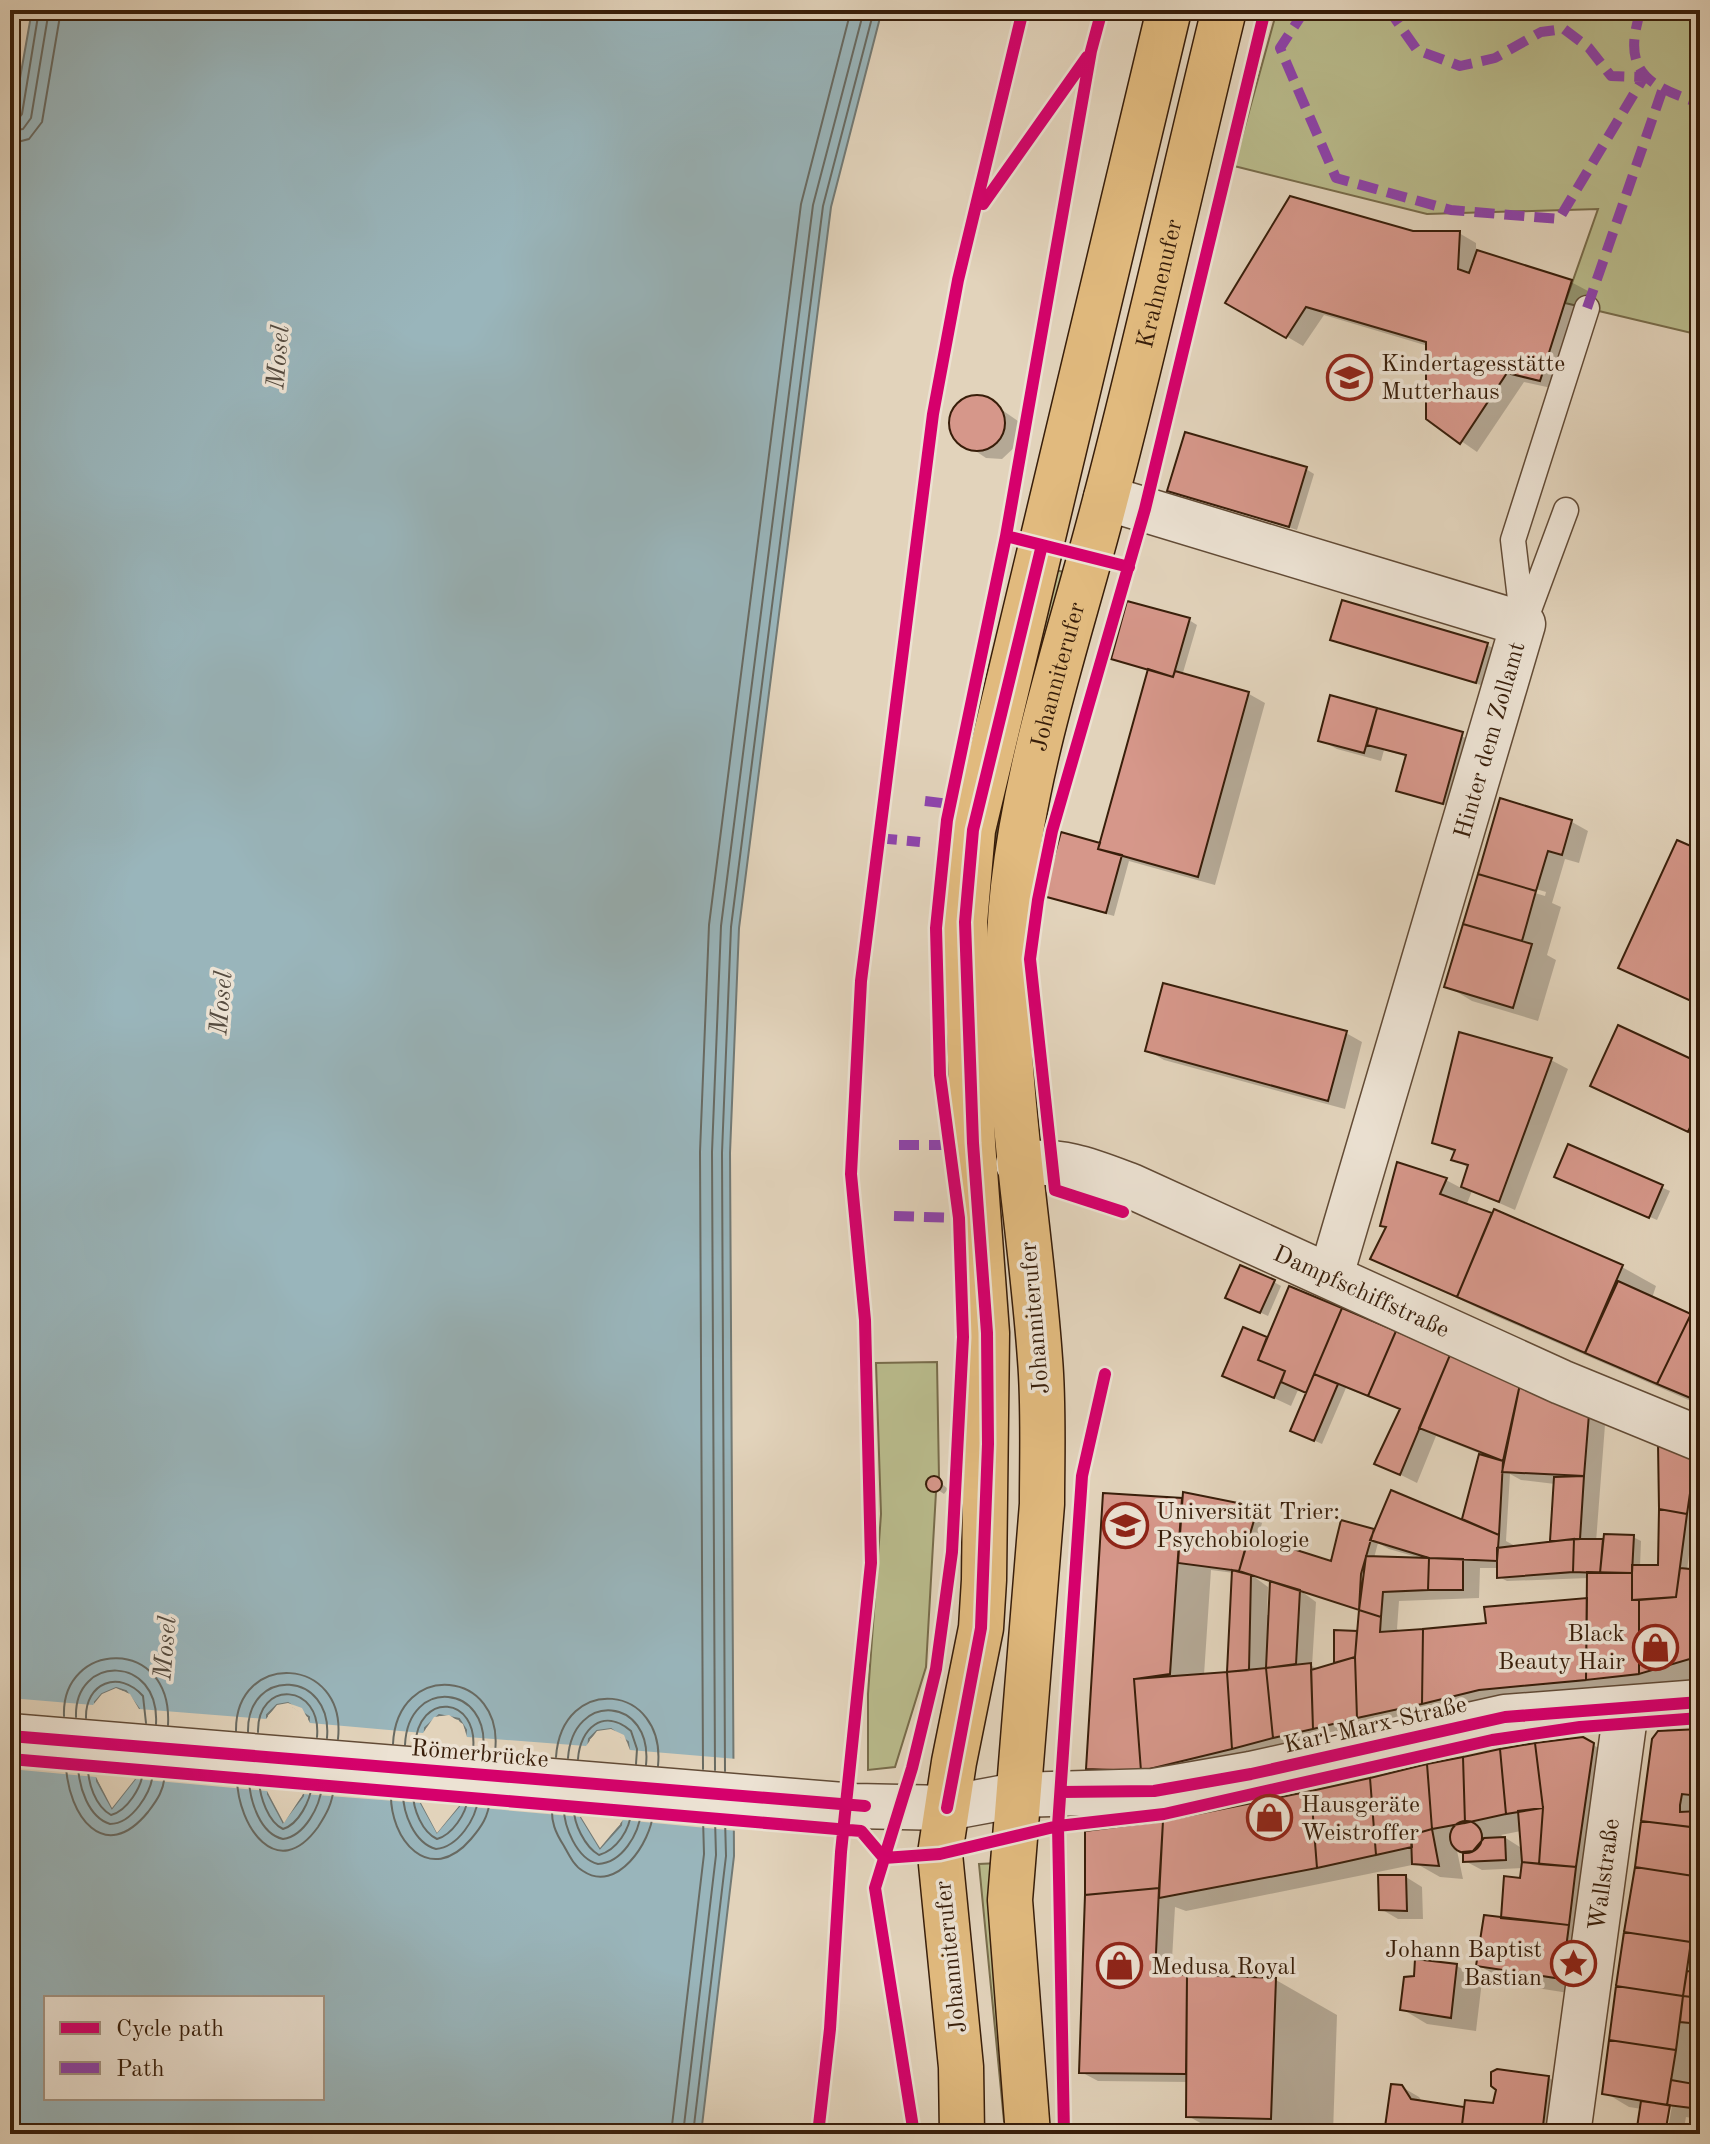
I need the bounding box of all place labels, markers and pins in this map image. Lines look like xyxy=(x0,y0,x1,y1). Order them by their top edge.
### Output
school or university icon: Kindertagesstätte Mutterhaus xyxy=(1326,353,1374,401)
place label: Kindertagesstätte Mutterhaus xyxy=(1381,353,1565,405)
school or university icon: Universität Trier: Psychobiologie xyxy=(1101,1501,1149,1549)
place label: Universität Trier: Psychobiologie xyxy=(1156,1501,1340,1553)
place label: Black Beauty Hair xyxy=(1498,1623,1625,1675)
shop icon: Black Beauty Hair xyxy=(1632,1623,1680,1671)
shop icon: Hausgeräte Weistroffer xyxy=(1246,1794,1294,1842)
place label: Hausgeräte Weistroffer xyxy=(1301,1794,1420,1846)
place label: Johann Baptist Bastian xyxy=(1385,1939,1542,1991)
place icon: Johann Baptist Bastian xyxy=(1549,1939,1597,1987)
shop icon: Medusa Royal xyxy=(1096,1942,1144,1990)
place label: Medusa Royal xyxy=(1151,1956,1296,1980)

